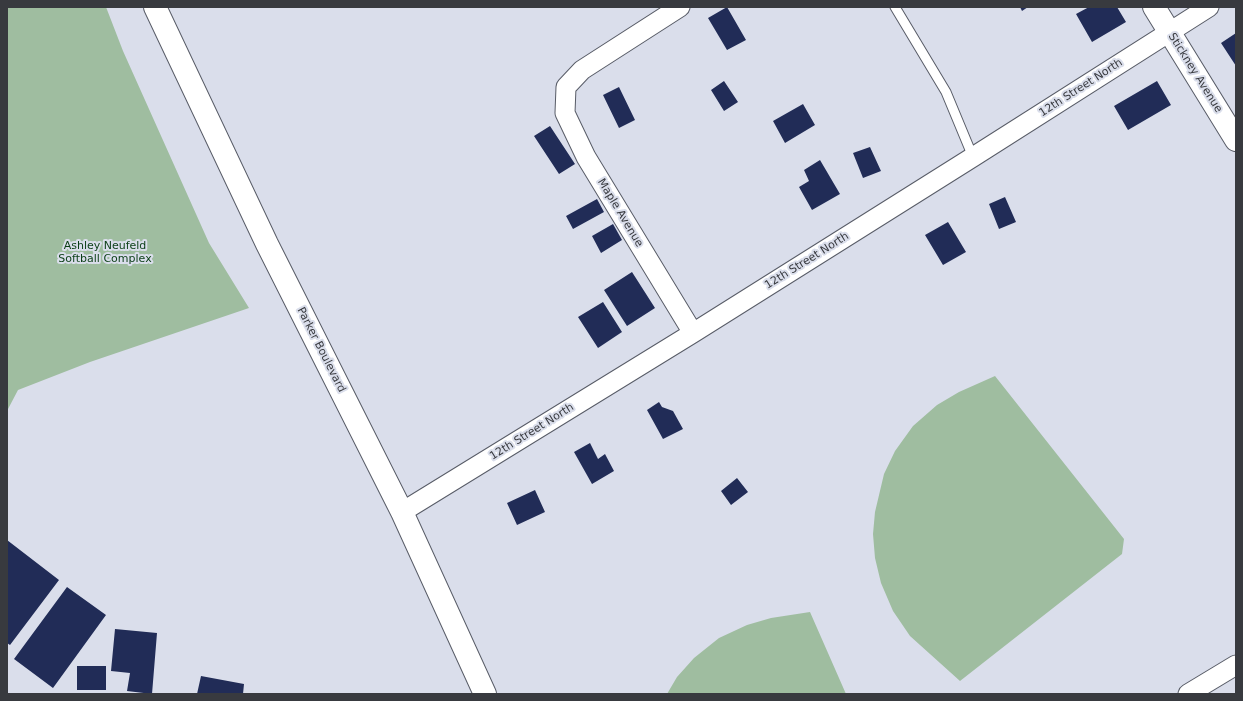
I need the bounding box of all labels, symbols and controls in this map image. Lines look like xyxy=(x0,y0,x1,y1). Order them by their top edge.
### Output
street label: Stickney Avenue xyxy=(1165,31,1225,115)
street label: 12th Street North xyxy=(1037,56,1125,120)
street label: Maple Avenue xyxy=(594,176,646,250)
street label: 12th Street North xyxy=(763,230,851,292)
park label: Ashley Neufeld Softball Complex xyxy=(58,239,152,265)
street label: Parker Boulevard xyxy=(294,305,348,395)
street label: 12th Street North xyxy=(488,401,576,463)

